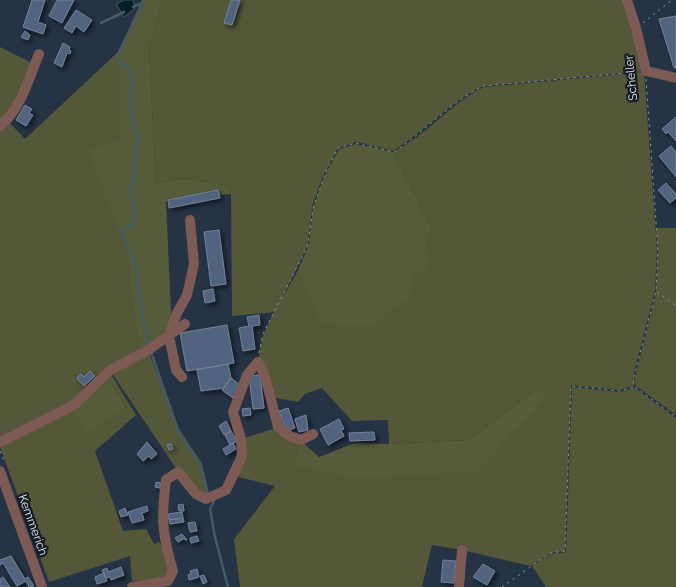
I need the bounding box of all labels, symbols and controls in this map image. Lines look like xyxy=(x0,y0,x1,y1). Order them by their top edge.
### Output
street label: Scheller xyxy=(622,54,640,101)
street label: Kemmerich xyxy=(15,493,51,557)

